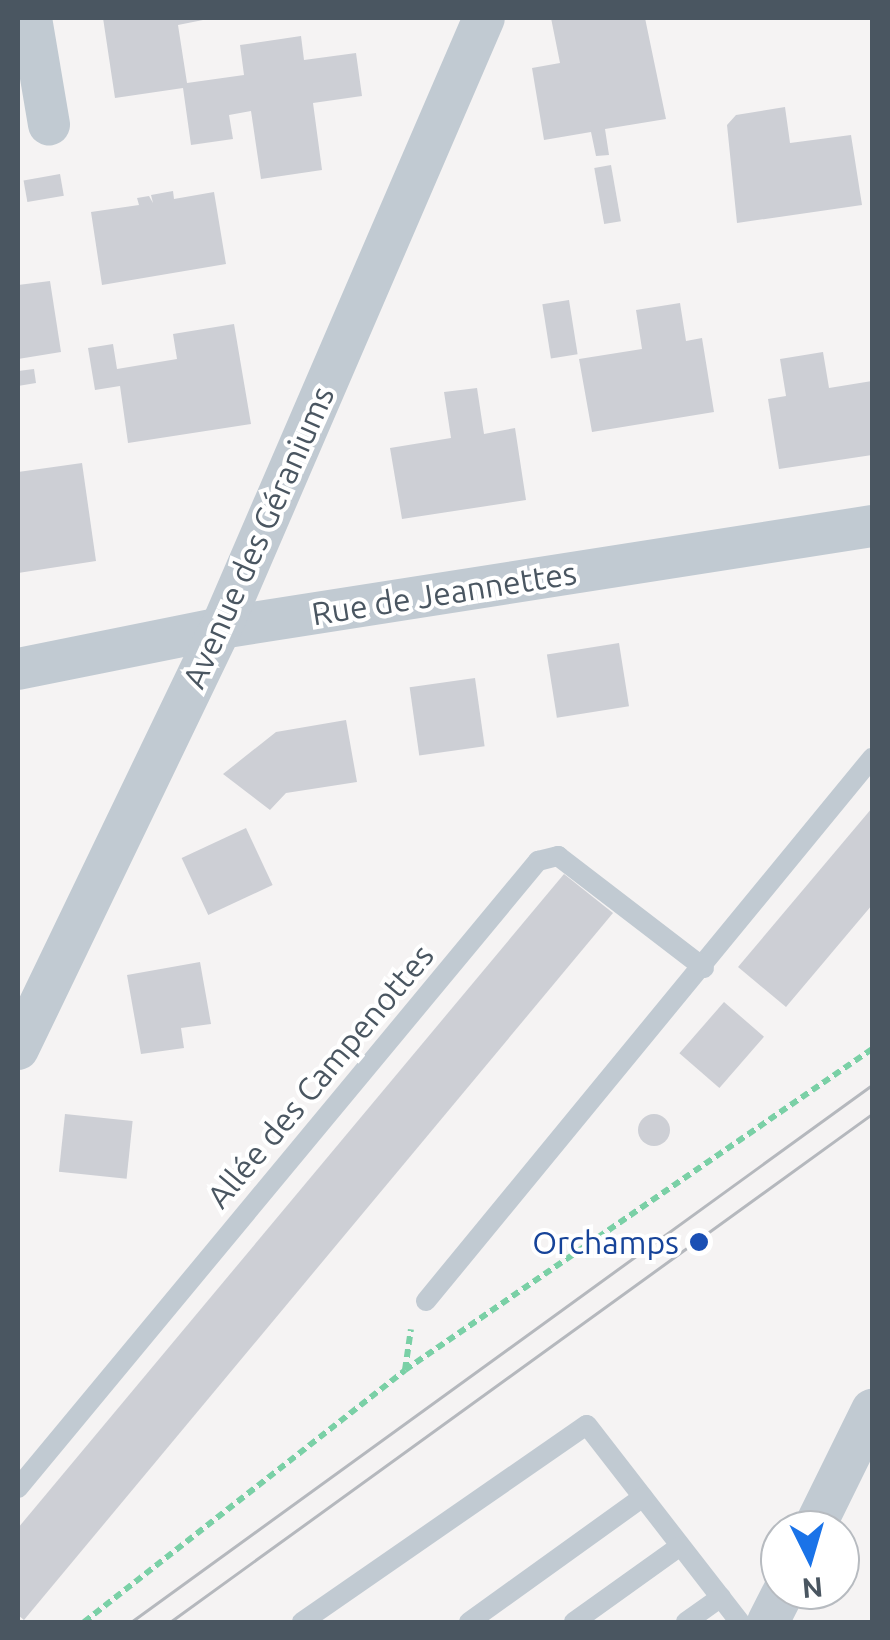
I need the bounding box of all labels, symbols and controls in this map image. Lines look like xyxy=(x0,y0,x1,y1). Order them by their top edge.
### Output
street label: Avenue des Géraniums xyxy=(174,380,342,694)
street label: Rue de Jeannettes xyxy=(309,553,579,633)
street label: Allée des Campenottes xyxy=(199,937,441,1215)
place label: Orchamps xyxy=(532,1223,679,1261)
marker: Orchamps xyxy=(688,1231,710,1253)
north arrow xyxy=(760,1510,860,1610)
text: N xyxy=(801,1572,824,1605)

